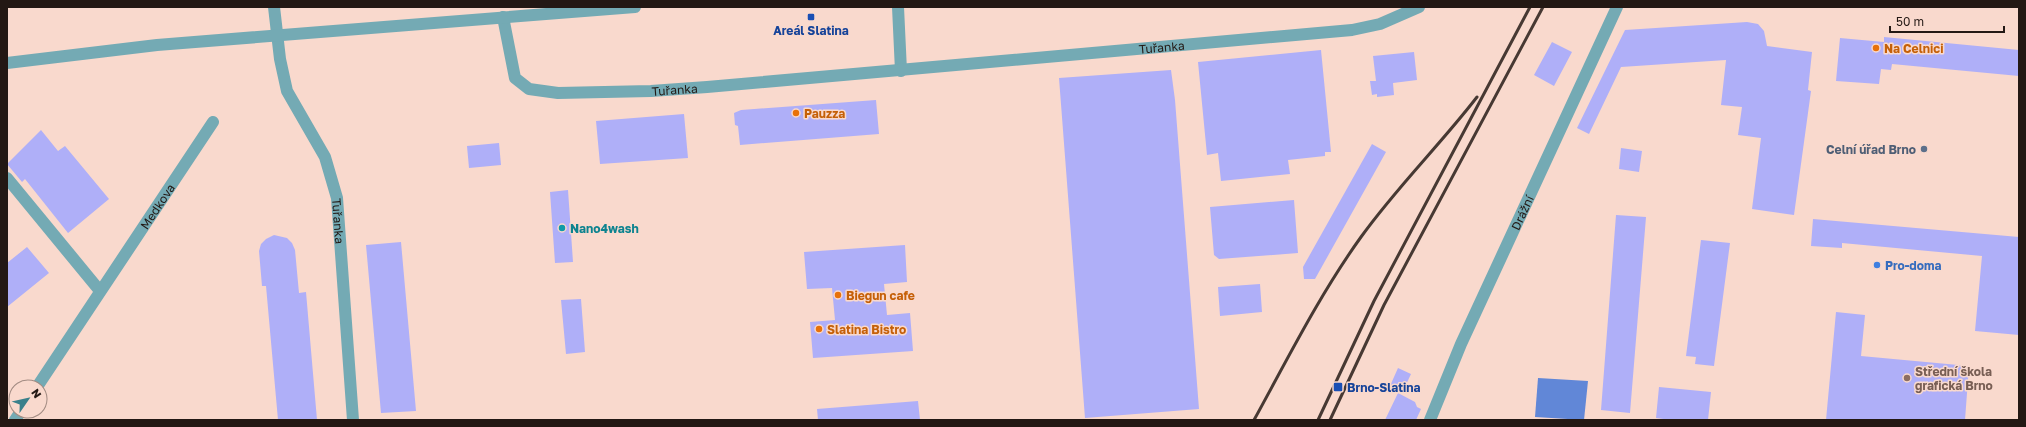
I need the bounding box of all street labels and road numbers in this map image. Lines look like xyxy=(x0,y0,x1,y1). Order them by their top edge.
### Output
street label: Tuřanka xyxy=(1138,37,1185,56)
street label: Tuřanka xyxy=(651,80,698,98)
street label: Medkova xyxy=(137,181,178,232)
street label: Drážní xyxy=(1507,192,1537,232)
street label: Tuřanka xyxy=(330,198,348,244)

